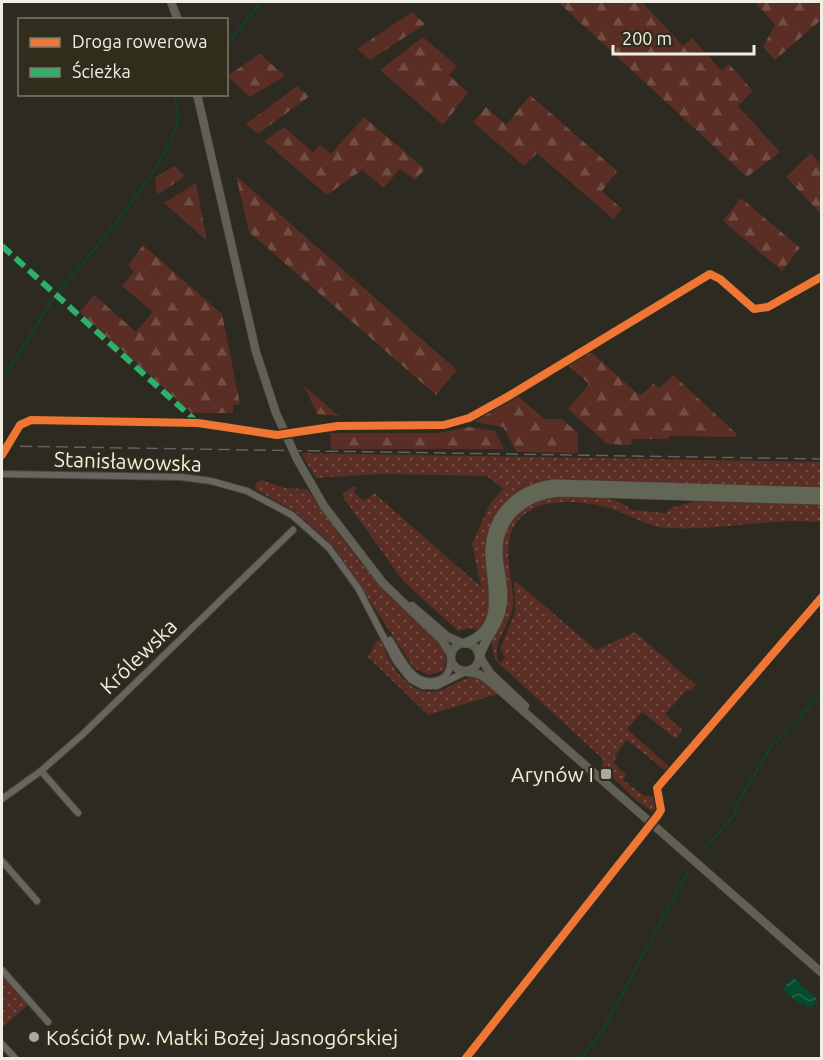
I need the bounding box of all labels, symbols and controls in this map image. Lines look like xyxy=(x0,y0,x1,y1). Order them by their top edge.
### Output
legend xyxy=(18,18,228,96)
scale bar xyxy=(613,18,754,56)
text: 200 m xyxy=(622,28,672,48)
text: Droga rowerowa xyxy=(72,31,208,51)
text: Ścieżka xyxy=(72,60,131,81)
street label: Stanisławowska xyxy=(54,446,202,476)
street label: Królewska xyxy=(95,614,181,698)
place label: Arynów I xyxy=(511,762,594,786)
marker: Arynów I xyxy=(599,767,613,781)
place label: Kościół pw. Matki Bożej Jasnogórskiej xyxy=(46,1025,398,1049)
marker: Kościół pw. Matki Bożej Jasnogórskiej xyxy=(27,1030,41,1044)

